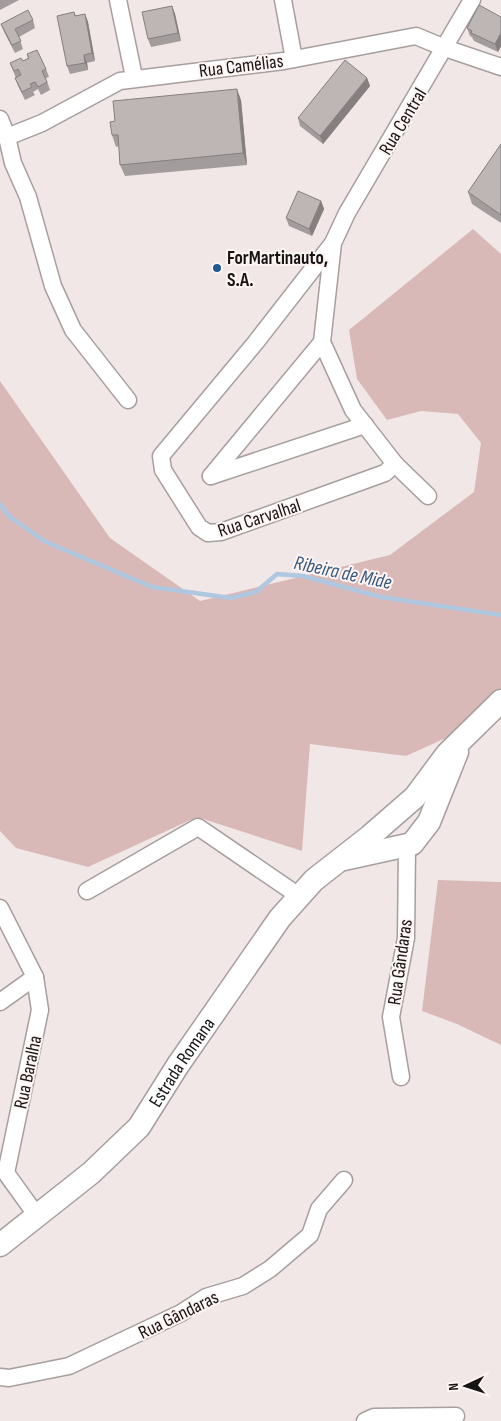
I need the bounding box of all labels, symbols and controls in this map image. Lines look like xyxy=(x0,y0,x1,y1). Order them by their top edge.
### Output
street label: Rua Camélias xyxy=(198,50,285,83)
street label: Rua Central xyxy=(374,84,432,159)
place label: ForMartinauto, S.A. xyxy=(227,247,328,292)
marker: ForMartinauto, S.A. xyxy=(211,262,223,274)
street label: Rua Carvalhal xyxy=(215,494,304,543)
water label: Ribeira de Mide xyxy=(292,551,394,595)
street label: Rua Gândaras xyxy=(383,918,418,1007)
street label: Estrada Romana xyxy=(144,1014,220,1112)
street label: Rua Baralha xyxy=(9,1034,47,1111)
street label: Rua Gândaras xyxy=(135,1286,223,1345)
north arrow xyxy=(441,1361,491,1411)
text: N xyxy=(445,1383,462,1391)

